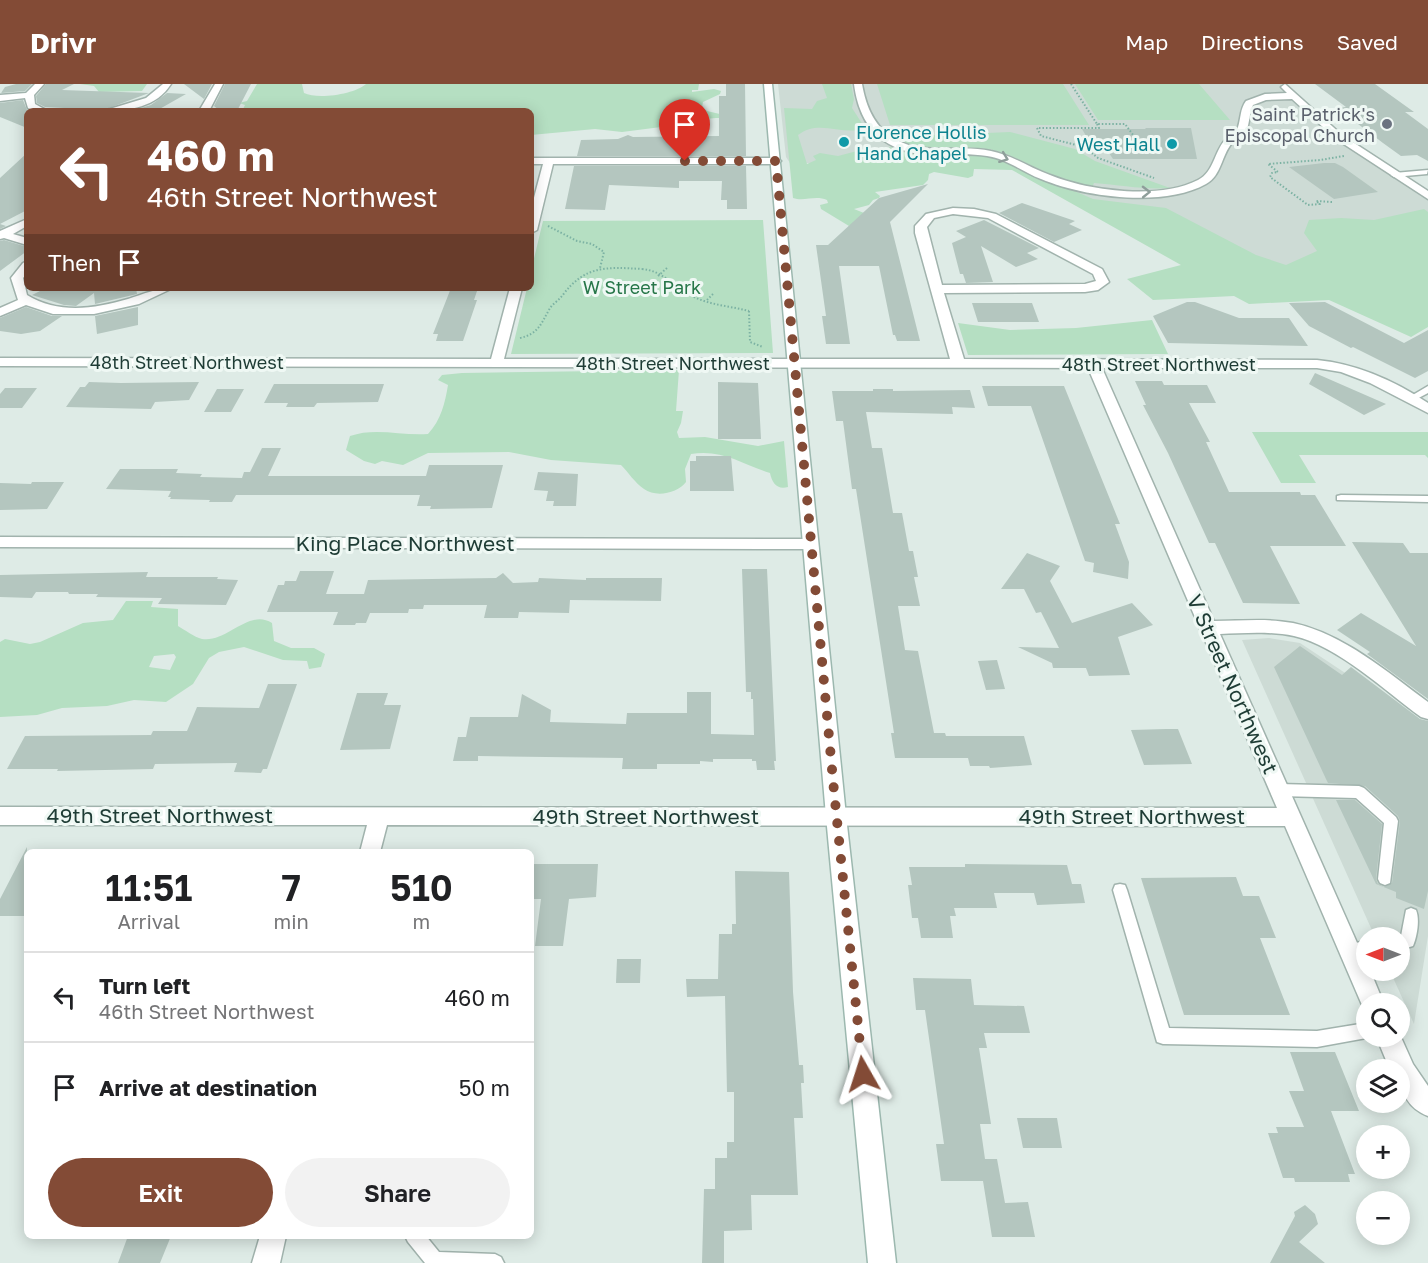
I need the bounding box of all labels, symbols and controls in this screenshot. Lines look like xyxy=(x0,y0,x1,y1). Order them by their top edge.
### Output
text: Drivr xyxy=(30,26,96,59)
text: Map xyxy=(1125,29,1168,55)
text: Directions xyxy=(1201,29,1304,55)
text: Saved xyxy=(1337,29,1398,55)
pin xyxy=(659,99,710,161)
place label: Saint Patrick's Episcopal Church xyxy=(1225,103,1375,146)
icon: arrive xyxy=(668,108,701,141)
marker: Saint Patrick's Episcopal Church xyxy=(1380,117,1394,131)
place label: Florence Hollis Hand Chapel xyxy=(856,121,987,164)
text: 460 m xyxy=(147,130,274,180)
icon: left xyxy=(48,132,126,210)
place label: West Hall xyxy=(1076,133,1160,155)
marker: Florence Hollis Hand Chapel xyxy=(837,135,851,149)
marker: West Hall xyxy=(1165,137,1179,151)
one-way arrow xyxy=(998,150,1009,163)
text: 46th Street Northwest xyxy=(147,181,438,213)
one-way arrow xyxy=(1142,186,1151,199)
icon: arrive xyxy=(113,246,146,279)
text: Then xyxy=(48,249,101,276)
park label: W Street Park xyxy=(583,276,701,298)
street label: 48th Street Northwest xyxy=(90,351,284,373)
street label: 48th Street Northwest xyxy=(576,352,770,374)
street label: 48th Street Northwest xyxy=(1062,353,1256,375)
street label: King Place Northwest xyxy=(295,530,515,556)
street label: V Street Northwest xyxy=(1182,590,1284,778)
street label: 49th Street Northwest xyxy=(47,802,273,828)
street label: 49th Street Northwest xyxy=(533,803,759,829)
street label: 49th Street Northwest xyxy=(1019,803,1245,829)
text: 11:51 xyxy=(105,866,192,909)
text: 7 xyxy=(281,866,301,909)
text: 510 xyxy=(390,866,453,909)
text: Arrival xyxy=(117,909,180,933)
text: min xyxy=(274,909,309,933)
text: m xyxy=(413,909,430,933)
north arrow xyxy=(1356,927,1410,981)
map controls xyxy=(1356,927,1410,1245)
text: Turn left xyxy=(99,972,190,999)
icon: left xyxy=(48,981,81,1014)
text: 460 m xyxy=(445,984,510,1011)
button: search xyxy=(1356,993,1410,1047)
text: 46th Street Northwest xyxy=(99,999,315,1023)
position arrow xyxy=(831,1042,895,1106)
button: layers xyxy=(1356,1059,1410,1113)
icon: arrive xyxy=(48,1071,81,1104)
text: Arrive at destination xyxy=(99,1074,317,1101)
text: 50 m xyxy=(459,1074,510,1101)
button: + xyxy=(1356,1125,1410,1179)
button: Exit xyxy=(48,1158,273,1227)
button: Share xyxy=(285,1158,510,1227)
button: − xyxy=(1356,1191,1410,1245)

